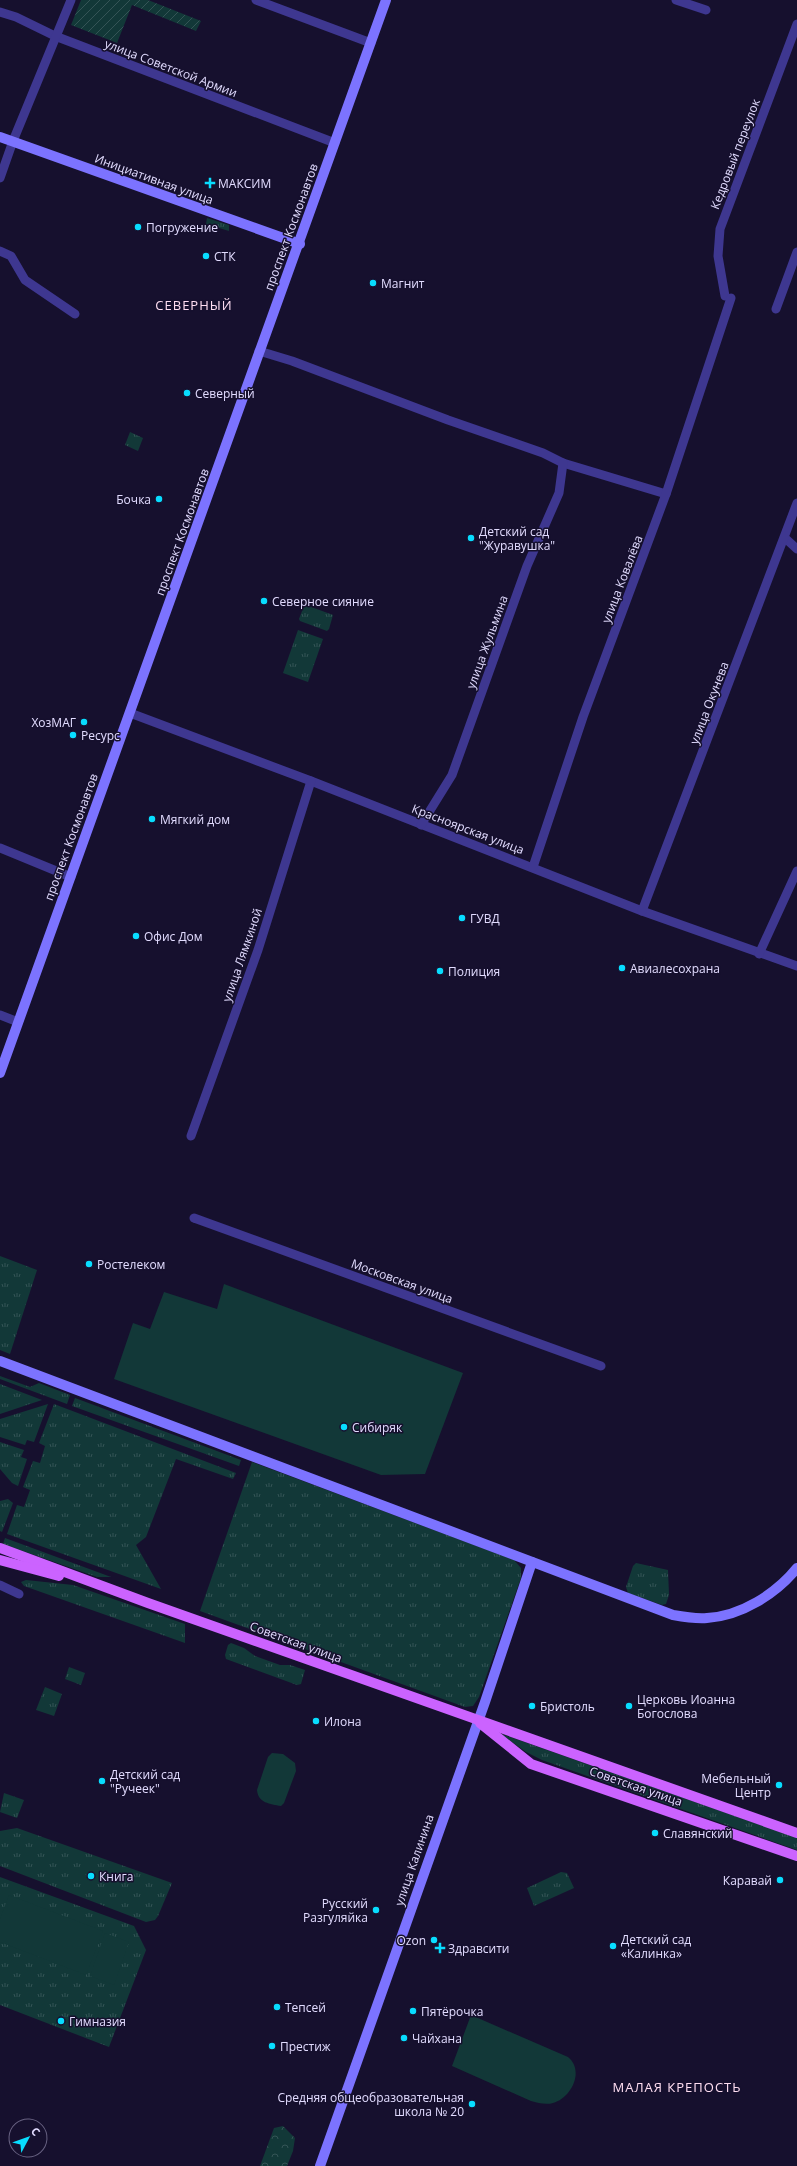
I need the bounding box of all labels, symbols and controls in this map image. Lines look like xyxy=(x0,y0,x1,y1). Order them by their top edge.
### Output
street label: улица Советской Армии xyxy=(102,35,240,101)
street label: Кедровый переулок xyxy=(706,96,764,212)
street label: Инициативная улица xyxy=(92,150,216,208)
street label: проспект Космонавтов xyxy=(260,161,322,293)
place label: МАКСИМ xyxy=(218,175,271,192)
marker: МАКСИМ xyxy=(205,178,215,188)
place label: Погружение xyxy=(146,219,218,236)
marker: Погружение xyxy=(133,222,143,232)
place label: СТК xyxy=(214,248,236,265)
marker: СТК xyxy=(201,251,211,261)
place label: Магнит xyxy=(381,275,425,292)
marker: Магнит xyxy=(368,278,378,288)
district label: СЕВЕРНЫЙ xyxy=(155,296,233,314)
place label: Северный xyxy=(195,385,255,402)
marker: Северный xyxy=(182,388,192,398)
street label: проспект Космонавтов xyxy=(151,466,213,598)
place label: Бочка xyxy=(116,491,151,508)
marker: Бочка xyxy=(154,494,164,504)
place label: Детский сад "Журавушка" xyxy=(479,523,555,554)
marker: Детский сад "Журавушка" xyxy=(466,533,476,543)
street label: улица Ковалёва xyxy=(597,533,647,625)
place label: Северное сияние xyxy=(272,593,374,610)
street label: улица Жульмина xyxy=(462,593,512,691)
marker: Северное сияние xyxy=(259,596,269,606)
street label: улица Окунева xyxy=(685,659,733,747)
place label: ХозМАГ xyxy=(31,714,76,731)
marker: ХозМАГ xyxy=(79,717,89,727)
place label: Ресурс xyxy=(81,727,120,744)
marker: Ресурс xyxy=(68,730,78,740)
street label: проспект Космонавтов xyxy=(40,771,102,903)
street label: Красноярская улица xyxy=(409,800,527,858)
place label: Мягкий дом xyxy=(160,811,230,828)
marker: Мягкий дом xyxy=(147,814,157,824)
street label: улица Лямкиной xyxy=(218,906,266,1004)
place label: ГУВД xyxy=(470,910,500,927)
marker: ГУВД xyxy=(457,913,467,923)
place label: Офис Дом xyxy=(144,928,203,945)
marker: Офис Дом xyxy=(131,931,141,941)
place label: Авиалесохрана xyxy=(630,960,720,977)
place label: Полиция xyxy=(448,963,500,980)
marker: Авиалесохрана xyxy=(617,963,627,973)
marker: Полиция xyxy=(435,966,445,976)
street label: Московская улица xyxy=(349,1255,455,1307)
place label: Ростелеком xyxy=(97,1256,165,1273)
marker: Ростелеком xyxy=(84,1259,94,1269)
place label: Сибиряк xyxy=(352,1419,403,1436)
marker: Сибиряк xyxy=(339,1422,349,1432)
street label: Советская улица xyxy=(247,1617,345,1667)
place label: Церковь Иоанна Богослова xyxy=(637,1691,735,1722)
place label: Бристоль xyxy=(540,1698,595,1715)
marker: Бристоль xyxy=(527,1701,537,1711)
marker: Церковь Иоанна Богослова xyxy=(624,1701,634,1711)
place label: Илона xyxy=(324,1713,361,1730)
marker: Илона xyxy=(311,1716,321,1726)
street label: Советская улица xyxy=(587,1762,685,1810)
place label: Детский сад "Ручеек" xyxy=(110,1766,180,1797)
place label: Мебельный Центр xyxy=(701,1770,771,1801)
marker: Детский сад "Ручеек" xyxy=(97,1776,107,1786)
marker: Мебельный Центр xyxy=(774,1780,784,1790)
street label: улица Калинина xyxy=(390,1812,438,1908)
place label: Славянский xyxy=(663,1825,732,1842)
marker: Славянский xyxy=(650,1828,660,1838)
place label: Книга xyxy=(99,1868,133,1885)
marker: Книга xyxy=(86,1871,96,1881)
place label: Каравай xyxy=(723,1872,772,1889)
marker: Каравай xyxy=(775,1875,785,1885)
place label: Русский Разгуляйка xyxy=(303,1895,368,1926)
marker: Русский Разгуляйка xyxy=(371,1905,381,1915)
place label: Детский сад «Калинка» xyxy=(621,1931,691,1962)
place label: Ozon xyxy=(396,1932,426,1949)
marker: Ozon xyxy=(429,1935,439,1945)
place label: Здравсити xyxy=(448,1940,509,1957)
marker: Детский сад «Калинка» xyxy=(608,1941,618,1951)
marker: Здравсити xyxy=(435,1943,445,1953)
place label: Тепсей xyxy=(285,1999,326,2016)
marker: Тепсей xyxy=(272,2002,282,2012)
place label: Пятёрочка xyxy=(421,2003,483,2020)
marker: Пятёрочка xyxy=(408,2006,418,2016)
place label: Гимназия xyxy=(69,2013,126,2030)
marker: Гимназия xyxy=(56,2016,66,2026)
place label: Чайхана xyxy=(412,2030,462,2047)
marker: Чайхана xyxy=(399,2033,409,2043)
place label: Престиж xyxy=(280,2038,331,2055)
marker: Престиж xyxy=(267,2041,277,2051)
district label: МАЛАЯ КРЕПОСТЬ xyxy=(612,2078,742,2096)
place label: Средняя общеобразовательная школа № 20 xyxy=(277,2089,464,2120)
marker: Средняя общеобразовательная школа № 20 xyxy=(467,2099,477,2109)
north arrow xyxy=(8,2118,48,2158)
text: С xyxy=(28,2124,44,2139)

